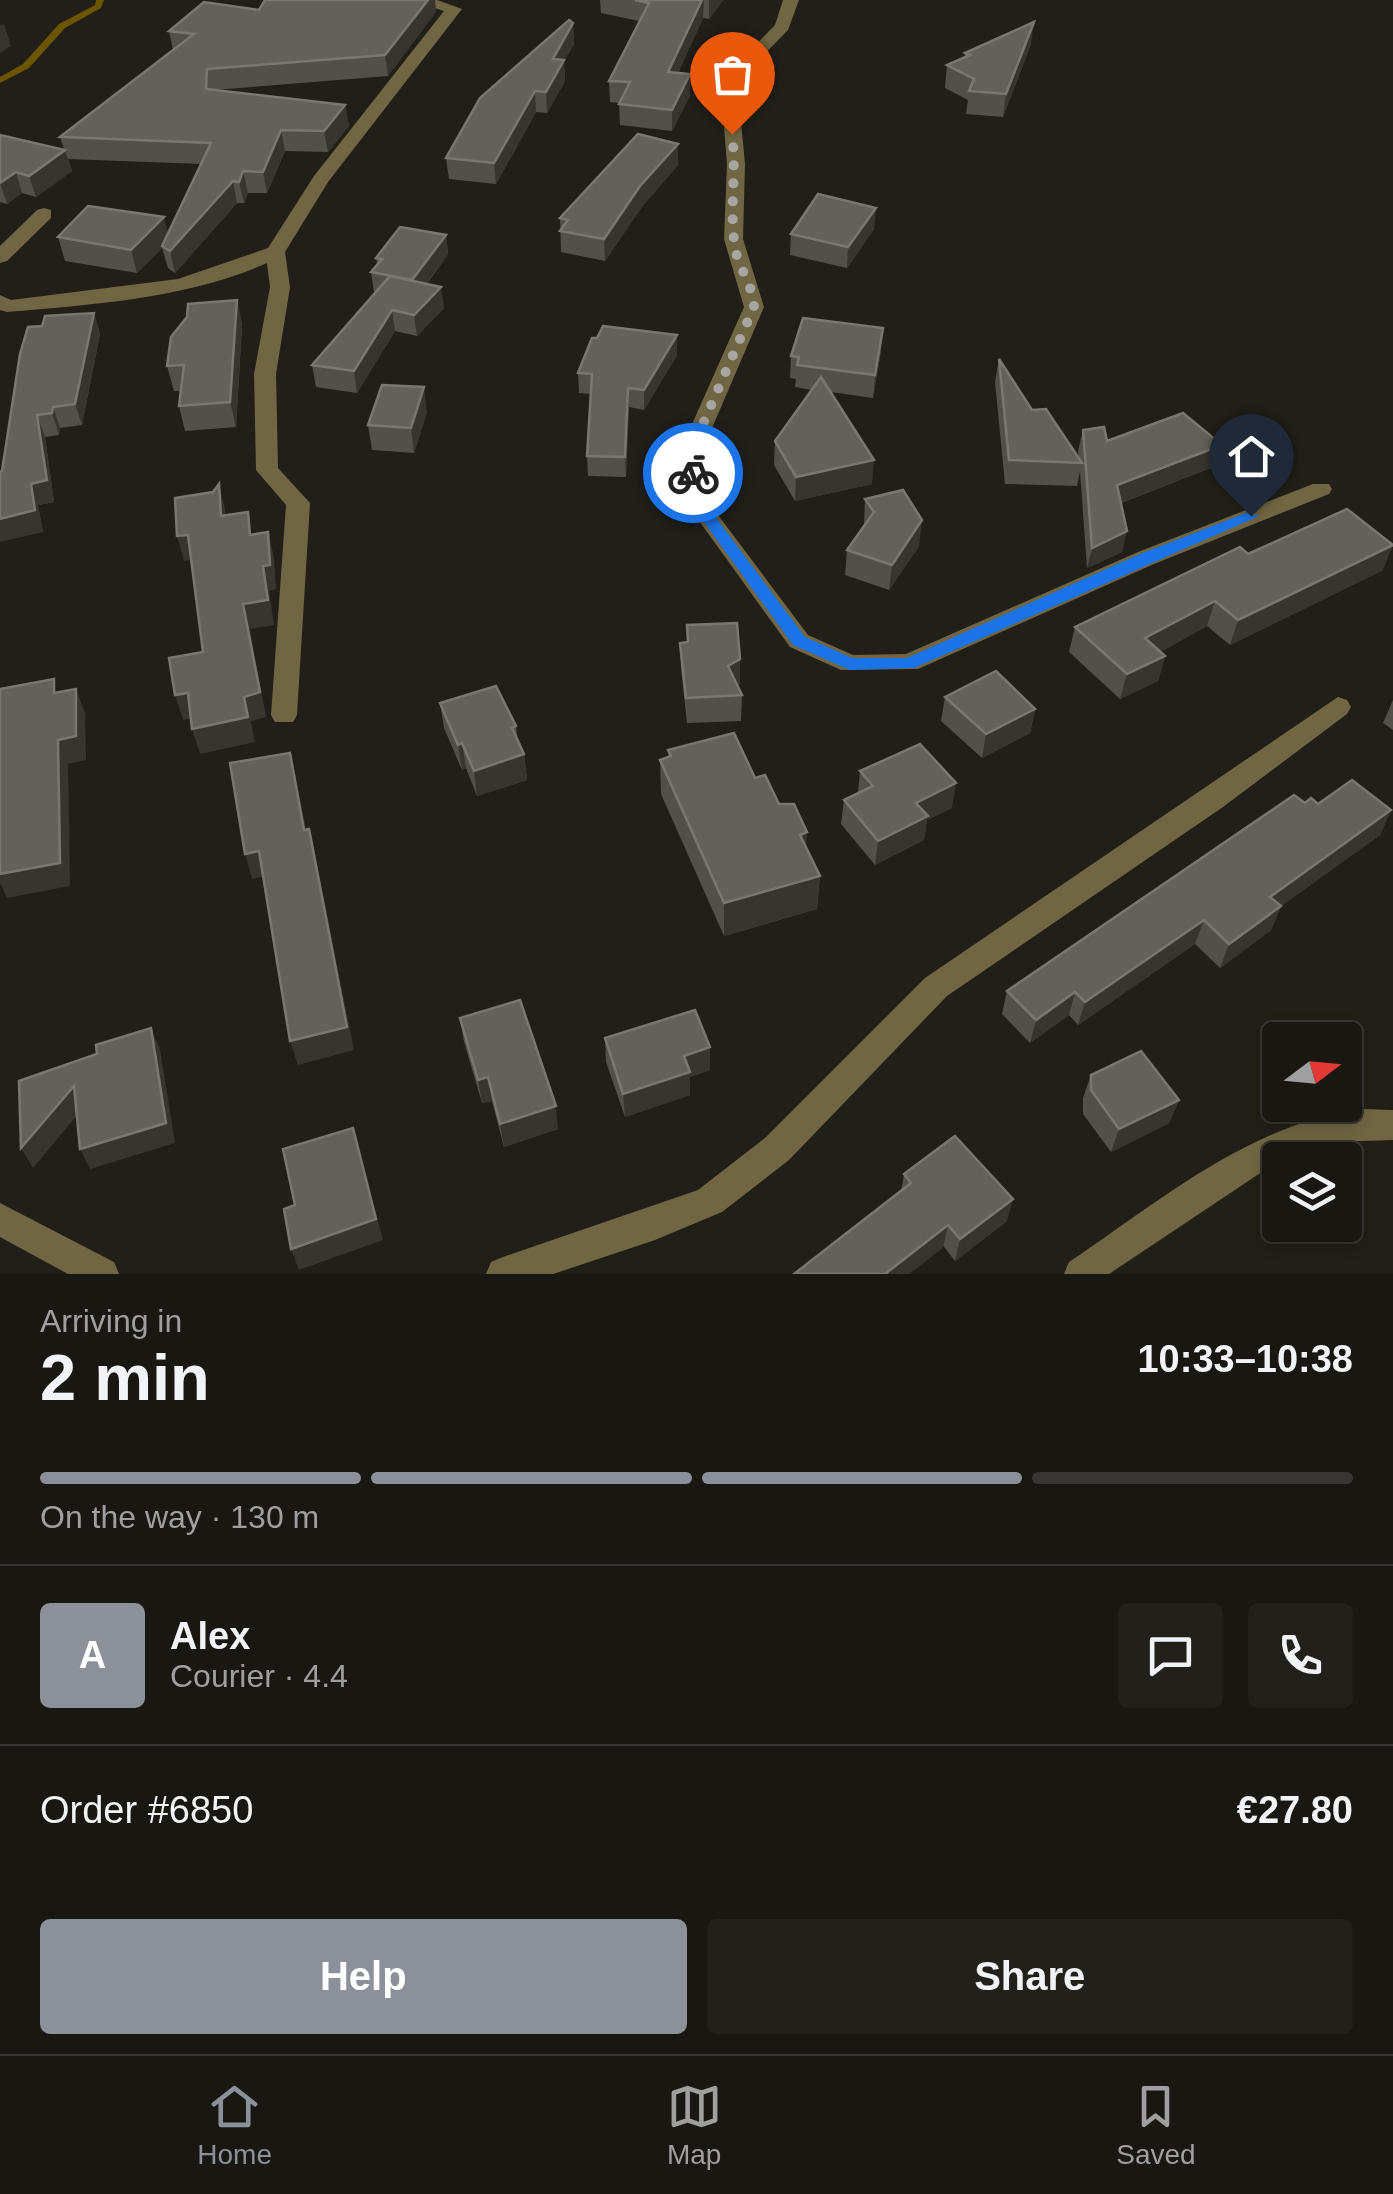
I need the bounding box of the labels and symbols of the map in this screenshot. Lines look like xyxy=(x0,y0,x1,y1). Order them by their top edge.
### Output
pin xyxy=(690,32,775,135)
pin xyxy=(1209,414,1294,517)
courier xyxy=(643,423,743,523)
north arrow xyxy=(1262,1022,1362,1122)

